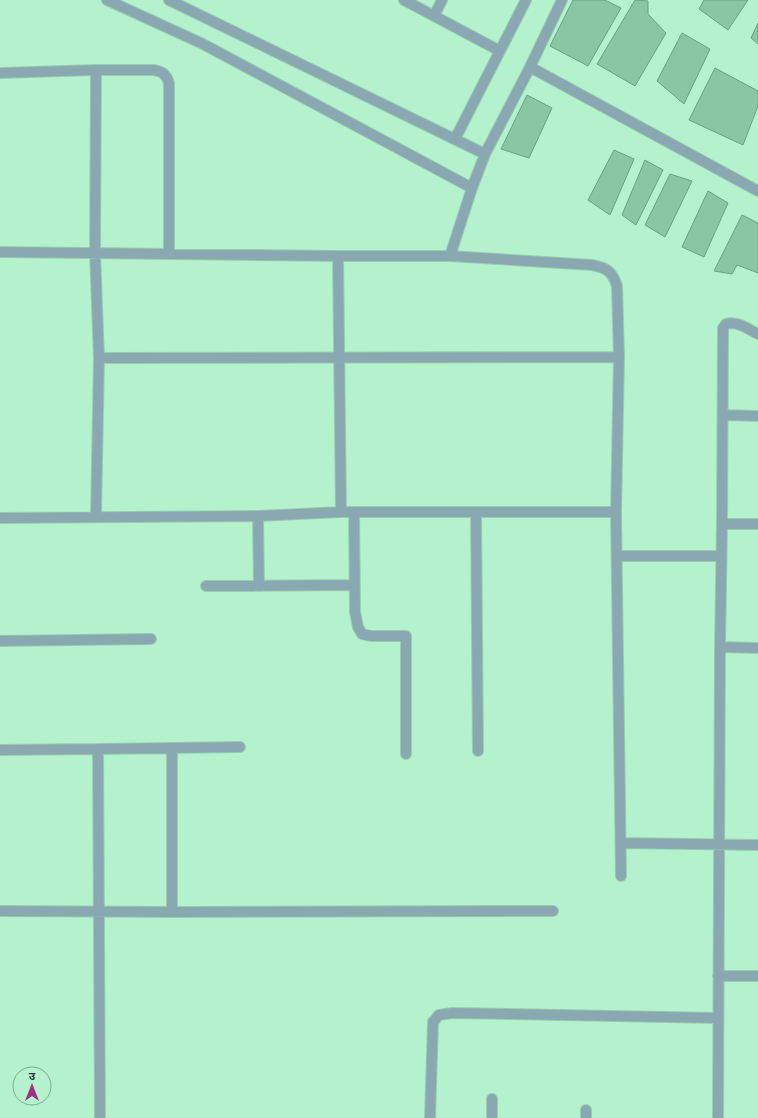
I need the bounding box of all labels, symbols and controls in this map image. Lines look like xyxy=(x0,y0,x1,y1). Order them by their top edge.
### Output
north arrow xyxy=(12,1066,52,1106)
text: उ xyxy=(29,1069,36,1083)

